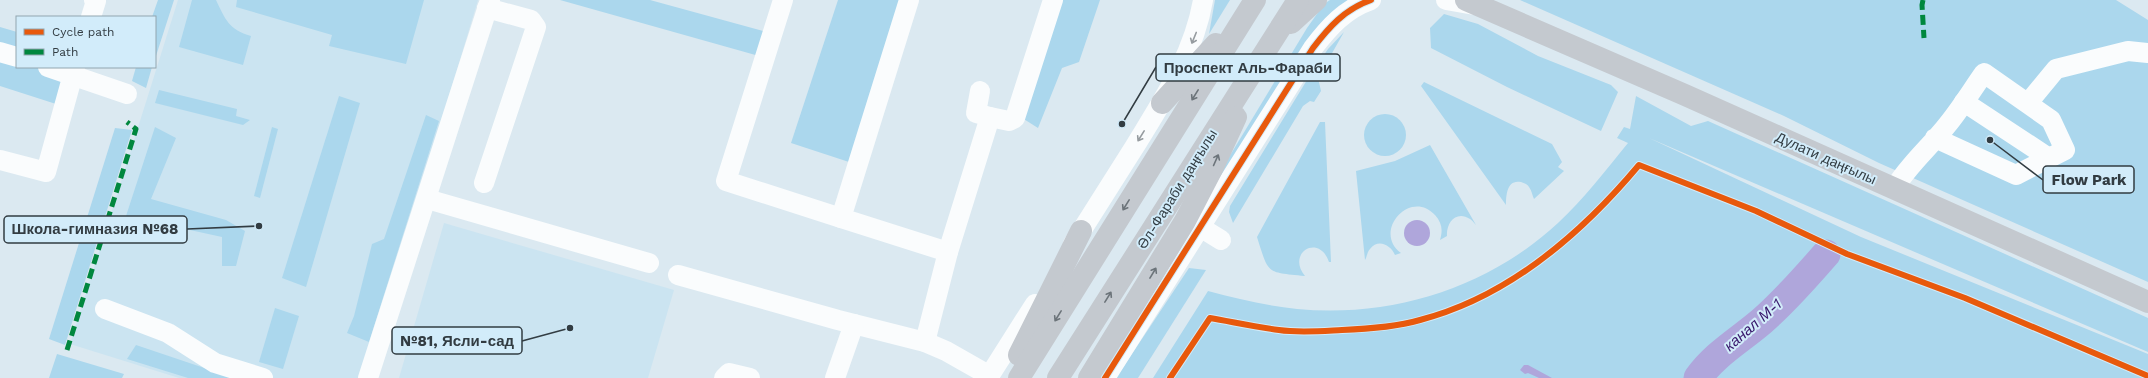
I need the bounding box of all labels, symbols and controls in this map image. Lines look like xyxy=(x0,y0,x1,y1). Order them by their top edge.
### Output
legend xyxy=(16,16,156,68)
text: Cycle path xyxy=(52,25,114,39)
one-way arrow xyxy=(1189,31,1197,43)
text: Path xyxy=(52,45,78,59)
callout: Проспект Аль-Фараби xyxy=(1156,54,1340,81)
text: Проспект Аль-Фараби xyxy=(1164,59,1332,77)
one-way arrow xyxy=(1191,89,1199,101)
street label: Әл-Фараби даңғылы xyxy=(1134,126,1220,252)
street label: Дулати даңғылы xyxy=(1773,129,1879,187)
one-way arrow xyxy=(1137,130,1145,141)
one-way arrow xyxy=(1213,154,1221,166)
callout: Flow Park xyxy=(2043,166,2134,193)
text: Flow Park xyxy=(2052,171,2127,189)
one-way arrow xyxy=(1122,199,1130,211)
callout: Школа-гимназия №68 xyxy=(4,216,187,243)
text: Школа-гимназия №68 xyxy=(12,220,178,238)
one-way arrow xyxy=(1149,268,1157,279)
one-way arrow xyxy=(1105,291,1113,303)
water label: канал М-1 xyxy=(1720,295,1786,355)
one-way arrow xyxy=(1054,310,1062,321)
callout: №81, Ясли-сад xyxy=(392,327,522,354)
text: №81, Ясли-сад xyxy=(400,332,515,350)

